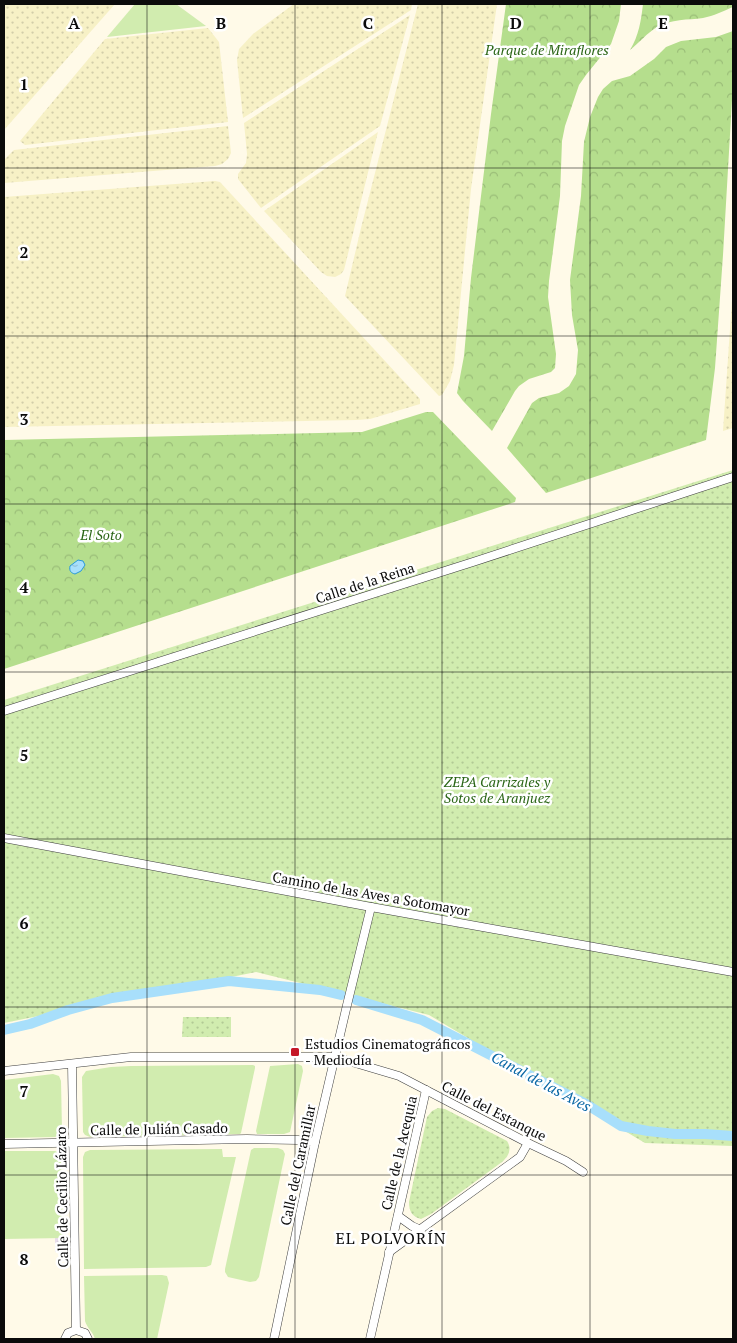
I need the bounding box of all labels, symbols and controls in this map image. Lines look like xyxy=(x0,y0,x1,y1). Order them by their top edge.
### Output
text: A xyxy=(68,12,80,34)
text: B xyxy=(216,12,226,34)
text: C xyxy=(363,12,373,34)
text: D xyxy=(510,12,522,34)
text: E xyxy=(658,12,668,34)
park label: Parque de Miraflores xyxy=(484,40,609,59)
text: 1 xyxy=(19,73,29,95)
text: 2 xyxy=(19,241,29,263)
text: 3 xyxy=(19,408,29,430)
park label: El Soto xyxy=(79,525,122,544)
street label: Calle de la Reina xyxy=(313,558,417,607)
text: 4 xyxy=(19,576,29,598)
text: 5 xyxy=(19,744,29,766)
park label: ZEPA Carrizales y Sotos de Aranjuez xyxy=(444,772,551,807)
street label: Camino de las Aves a Sotomayor xyxy=(271,867,472,920)
text: 6 xyxy=(19,912,29,934)
place label: Estudios Cinematográficos - Mediodía xyxy=(305,1034,471,1069)
marker: Estudios Cinematográficos - Mediodía xyxy=(289,1046,301,1058)
water label: Canal de las Aves xyxy=(488,1046,595,1116)
street label: Calle del Estanque xyxy=(439,1076,550,1145)
text: 7 xyxy=(19,1080,29,1102)
street label: Calle de la Acequia xyxy=(376,1094,421,1212)
street label: Calle del Caramillar xyxy=(275,1102,320,1227)
street label: Calle de Julián Casado xyxy=(90,1118,228,1139)
street label: Calle de Cecilio Lázaro xyxy=(51,1126,72,1268)
district label: EL POLVORÍN xyxy=(335,1227,447,1249)
text: 8 xyxy=(19,1248,29,1270)

